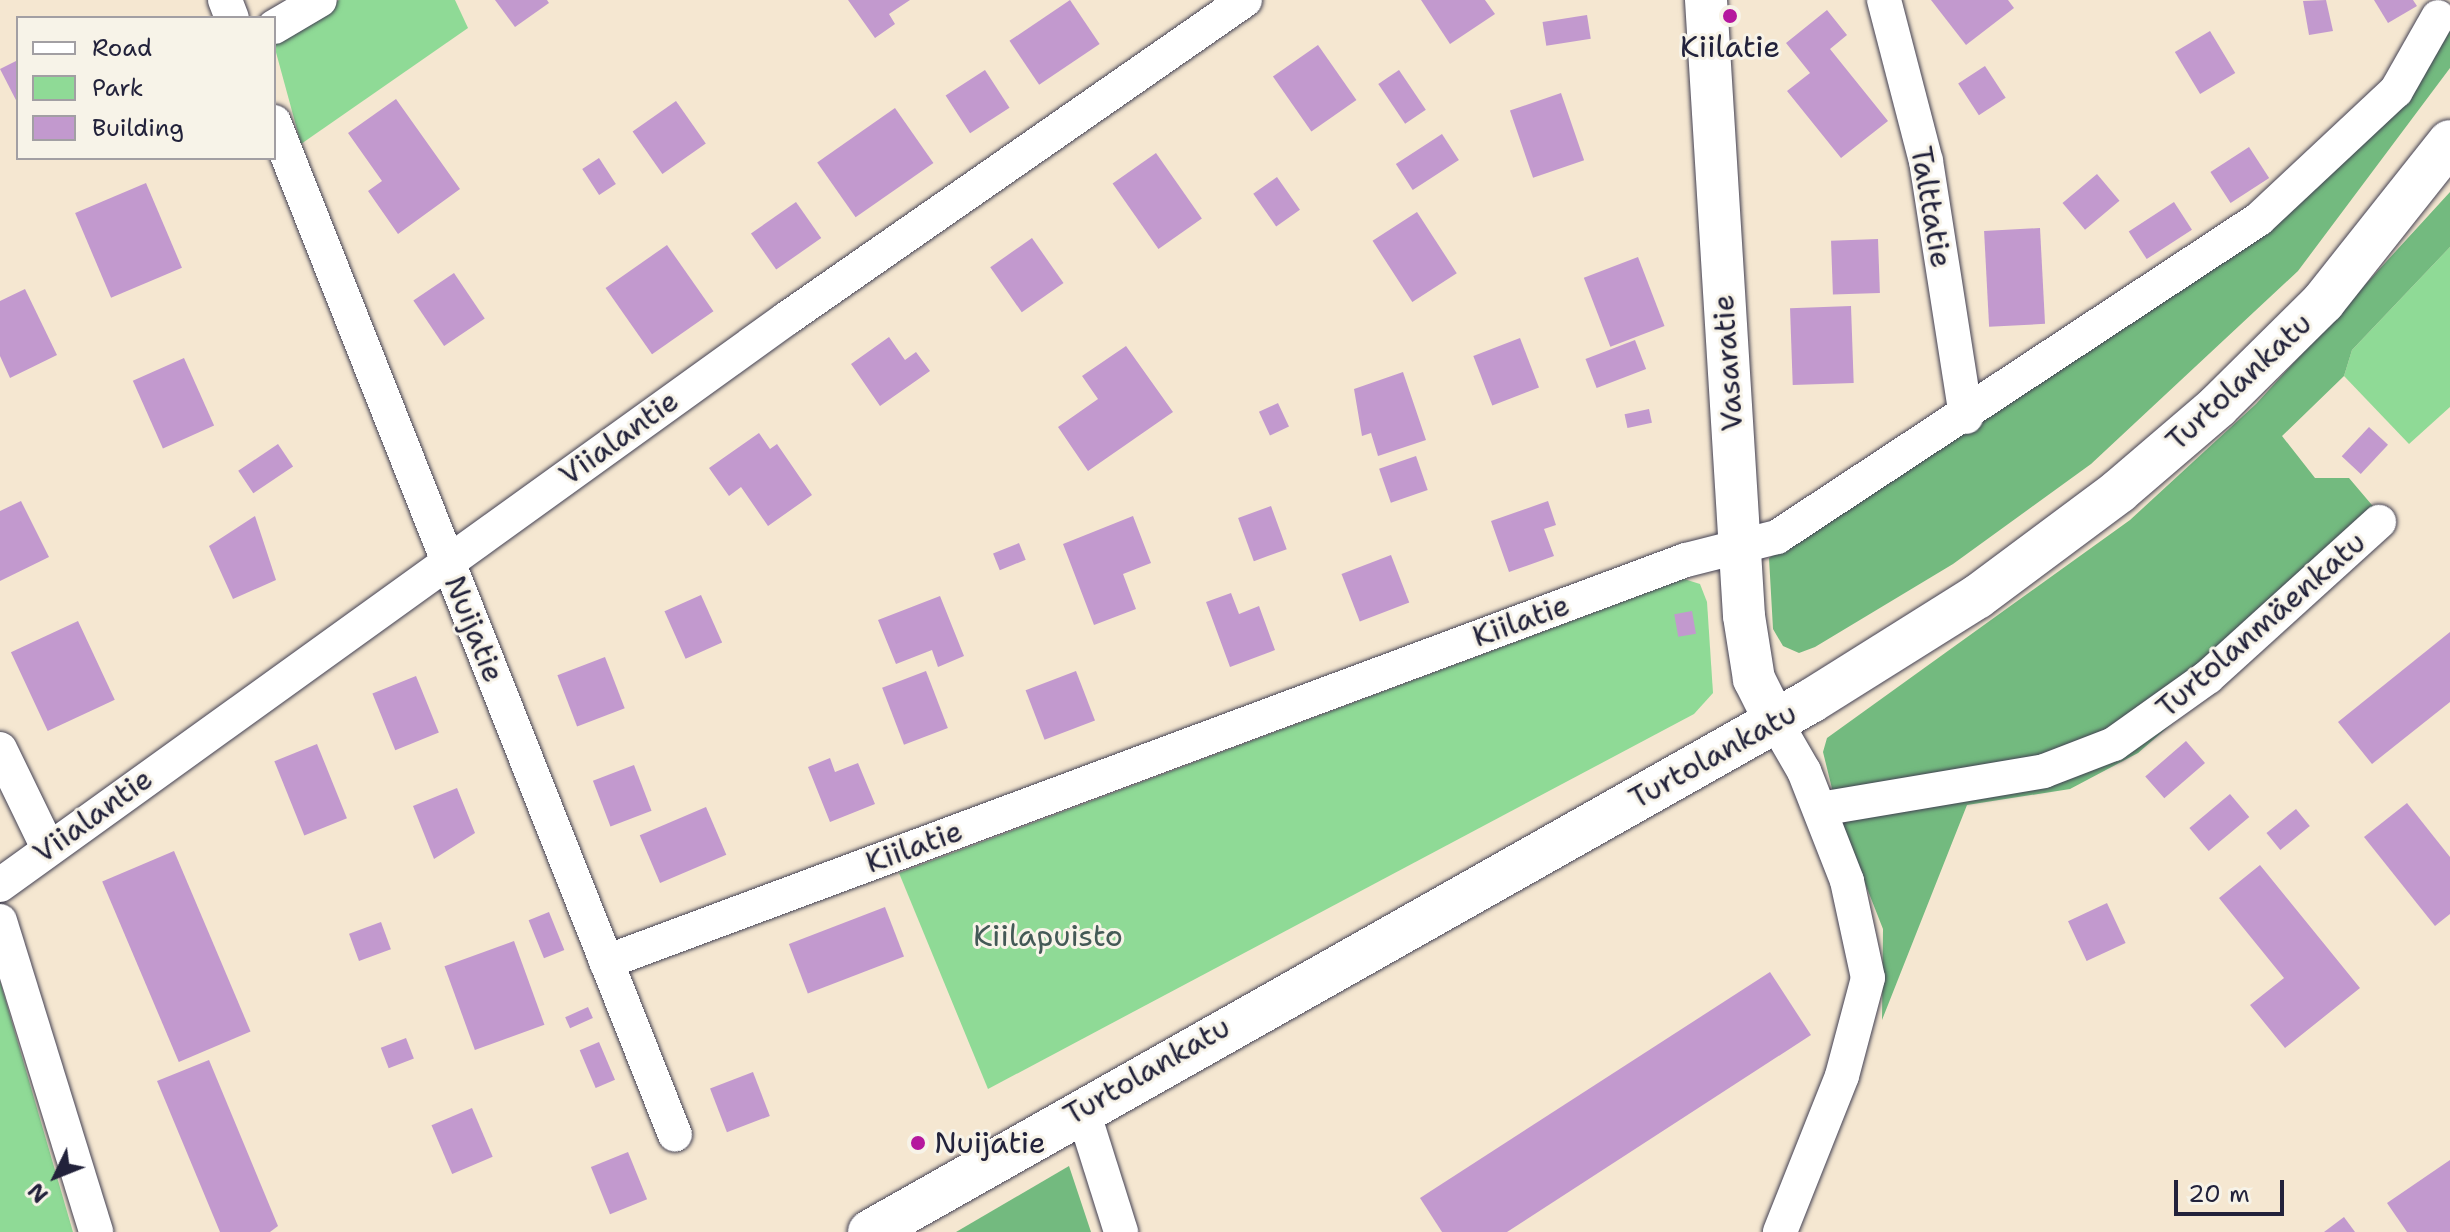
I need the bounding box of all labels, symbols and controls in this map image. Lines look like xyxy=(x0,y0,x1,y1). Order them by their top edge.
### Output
marker: Kiilatie xyxy=(1721,7,1739,25)
legend xyxy=(16,16,276,160)
place label: Kiilatie xyxy=(1680,29,1780,65)
text: Road xyxy=(92,32,152,64)
text: Park xyxy=(92,72,144,104)
text: Building xyxy=(92,112,184,144)
street label: Talttatie xyxy=(1903,143,1959,271)
street label: Vasaratie xyxy=(1705,293,1751,433)
street label: Turtolankatu xyxy=(2159,305,2319,459)
street label: Viialantie xyxy=(552,383,686,493)
street label: Turtolanmäenkatu xyxy=(2149,524,2373,726)
street label: Nuijatie xyxy=(436,570,512,688)
street label: Kiilatie xyxy=(1468,587,1574,655)
street label: Turtolankatu xyxy=(1623,695,1803,817)
street label: Viialantie xyxy=(26,761,160,871)
street label: Kiilatie xyxy=(861,813,967,881)
park label: Kiilapuisto xyxy=(973,918,1123,954)
street label: Turtolankatu xyxy=(1057,1009,1237,1133)
place label: Nuijatie xyxy=(934,1125,1046,1161)
marker: Nuijatie xyxy=(909,1134,927,1152)
north arrow xyxy=(16,1136,96,1216)
scale bar xyxy=(2178,1164,2288,1214)
text: N xyxy=(22,1176,55,1209)
text: 20 m xyxy=(2188,1178,2250,1210)

